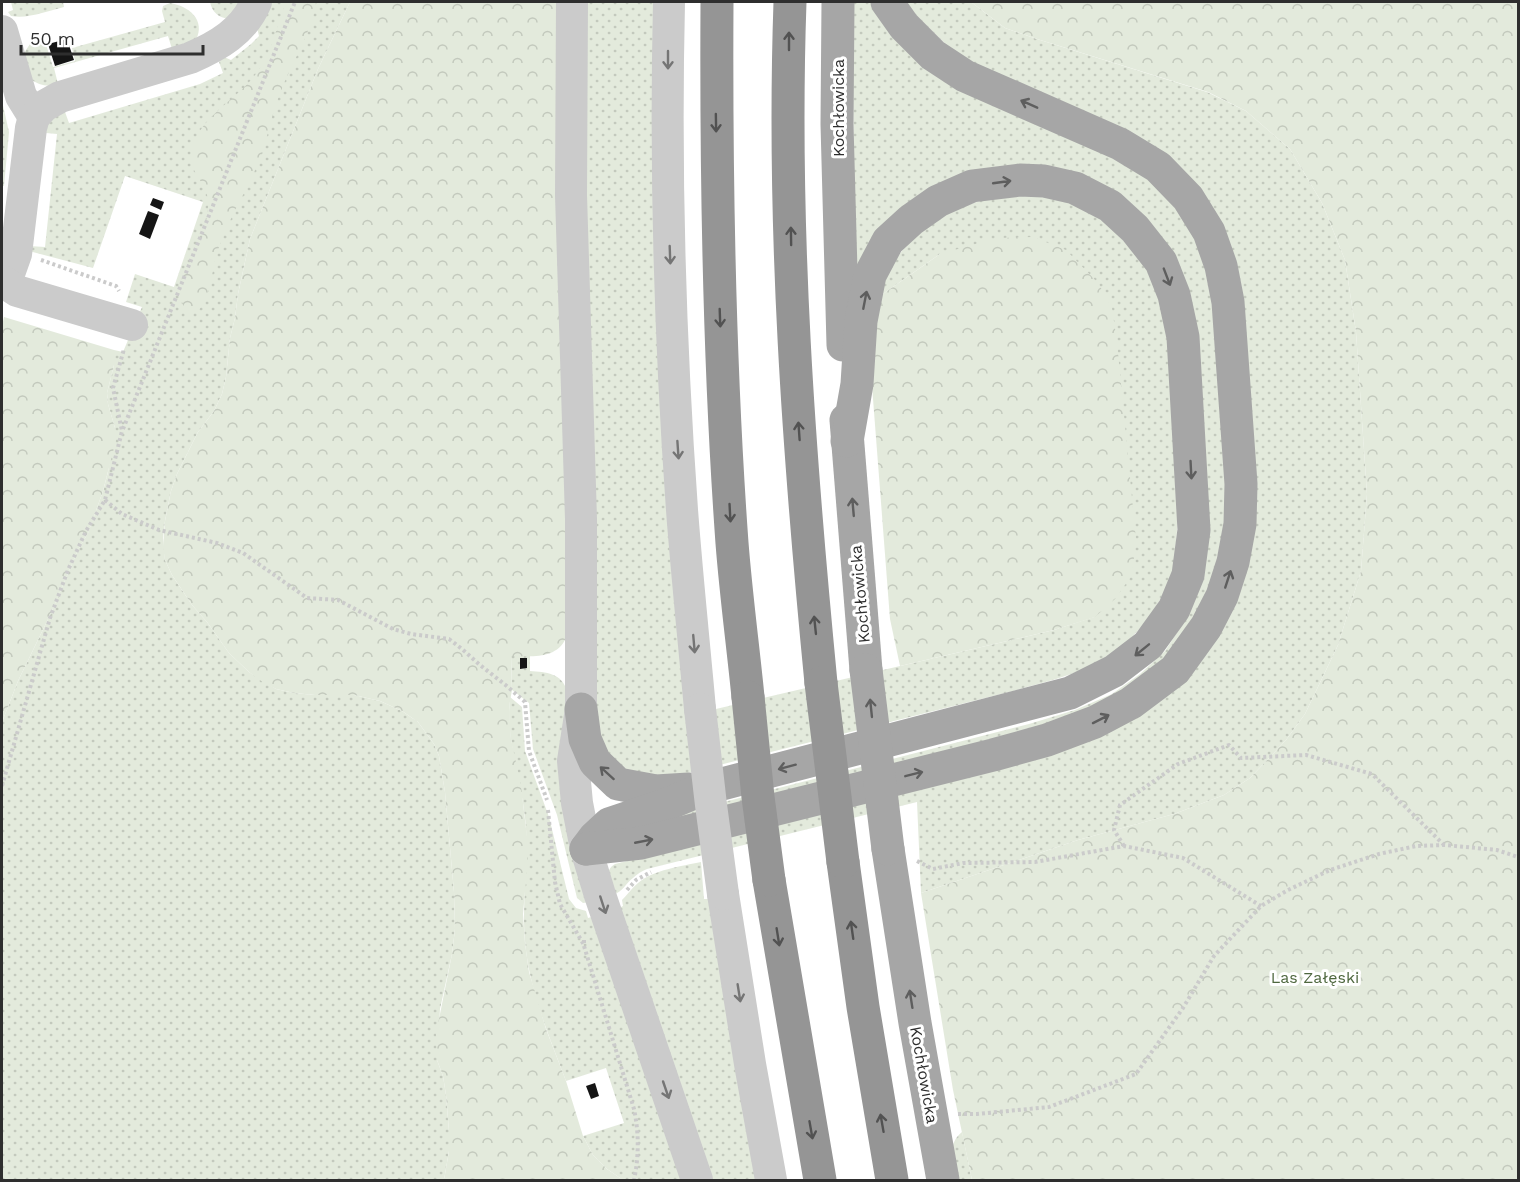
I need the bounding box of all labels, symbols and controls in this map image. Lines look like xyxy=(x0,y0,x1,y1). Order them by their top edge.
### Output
scale bar xyxy=(21,18,202,56)
text: 50 m xyxy=(30,28,75,49)
one-way arrow xyxy=(783,31,795,51)
one-way arrow xyxy=(662,49,674,69)
street label: Kochłowicka xyxy=(829,59,848,157)
one-way arrow xyxy=(1020,98,1039,109)
one-way arrow xyxy=(710,112,722,132)
one-way arrow xyxy=(991,176,1011,187)
one-way arrow xyxy=(785,226,796,246)
one-way arrow xyxy=(664,244,676,264)
one-way arrow xyxy=(1162,267,1173,286)
one-way arrow xyxy=(860,290,871,310)
one-way arrow xyxy=(715,307,726,327)
one-way arrow xyxy=(793,421,804,441)
one-way arrow xyxy=(673,439,684,459)
one-way arrow xyxy=(1185,459,1196,479)
one-way arrow xyxy=(847,497,858,517)
one-way arrow xyxy=(725,502,736,522)
street label: Kochłowicka xyxy=(846,544,874,644)
one-way arrow xyxy=(1223,570,1234,589)
one-way arrow xyxy=(809,615,820,635)
one-way arrow xyxy=(689,634,700,654)
one-way arrow xyxy=(1134,643,1150,656)
one-way arrow xyxy=(865,699,876,718)
one-way arrow xyxy=(1092,713,1110,725)
one-way arrow xyxy=(778,761,797,773)
one-way arrow xyxy=(600,766,615,780)
one-way arrow xyxy=(904,768,923,780)
one-way arrow xyxy=(634,835,653,847)
one-way arrow xyxy=(598,895,609,914)
one-way arrow xyxy=(847,921,858,941)
one-way arrow xyxy=(773,927,784,947)
park label: Las Załęski xyxy=(1271,968,1359,987)
one-way arrow xyxy=(733,983,744,1002)
one-way arrow xyxy=(906,989,917,1009)
street label: Kochłowicka xyxy=(906,1025,942,1125)
one-way arrow xyxy=(661,1080,672,1099)
one-way arrow xyxy=(876,1113,887,1133)
one-way arrow xyxy=(806,1119,817,1139)

